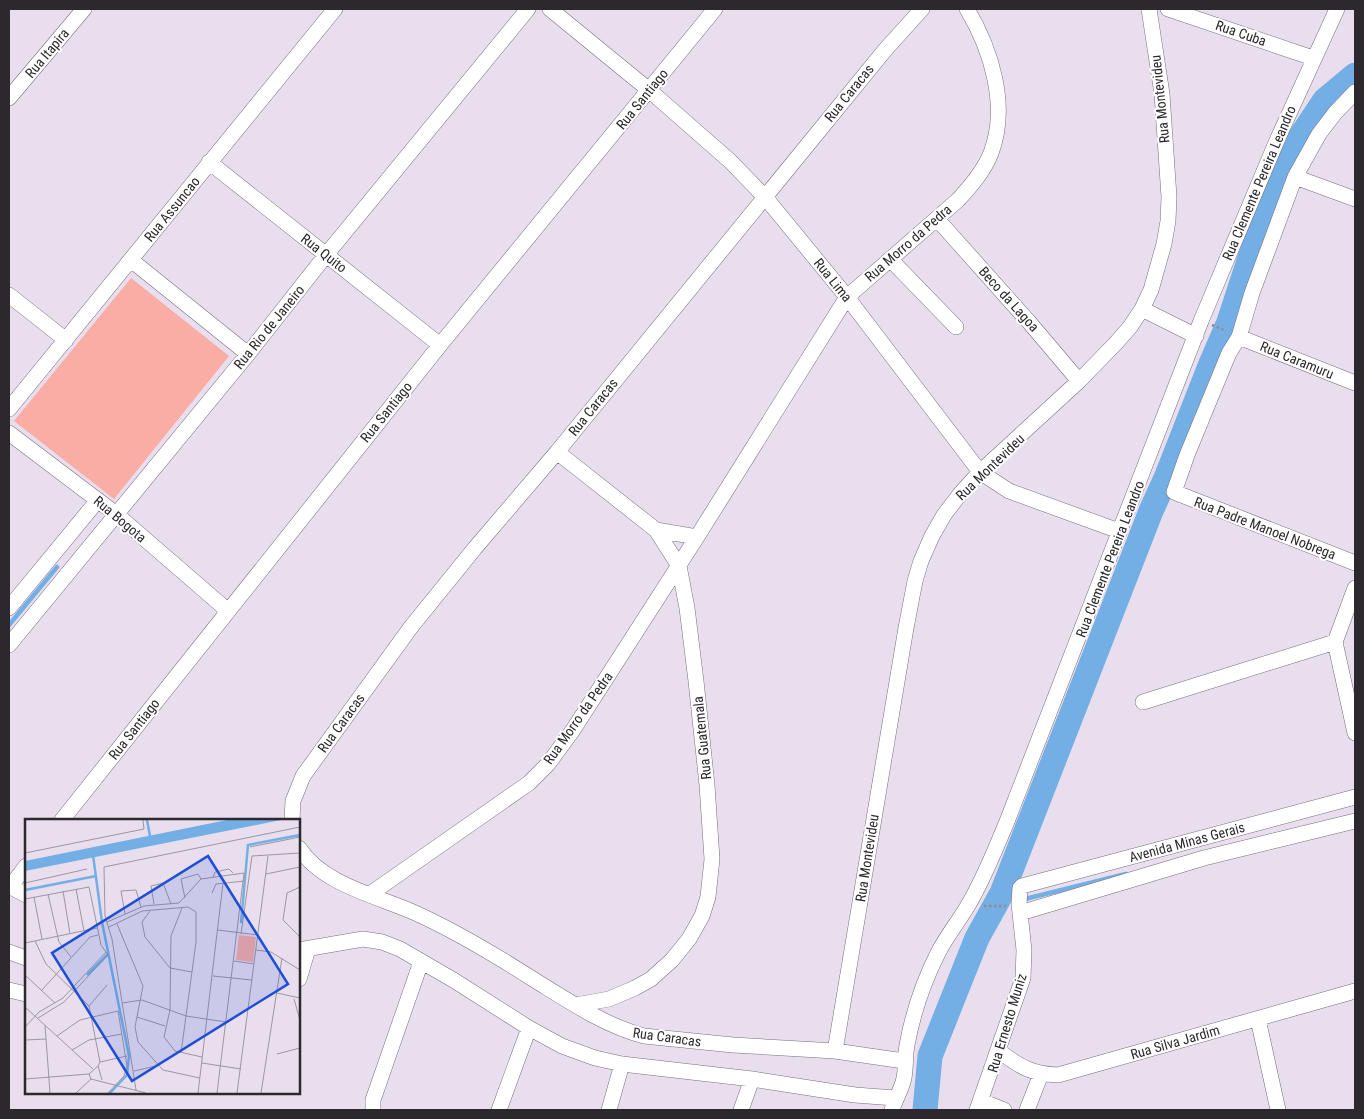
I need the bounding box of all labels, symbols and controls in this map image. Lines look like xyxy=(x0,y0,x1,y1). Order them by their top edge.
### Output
street label: Rua Cuba xyxy=(1214,17,1268,49)
street label: Rua Itapira xyxy=(22,25,72,81)
street label: Rua Montevideu xyxy=(1147,54,1173,144)
street label: Rua Caracas xyxy=(821,61,877,125)
street label: Rua Santiago xyxy=(613,66,671,132)
street label: Rua Clemente Pereira Leandro xyxy=(1219,103,1299,263)
street label: Rua Assuncao xyxy=(141,173,203,245)
street label: Rua Morro da Pedra xyxy=(862,201,954,285)
street label: Rua Quito xyxy=(298,230,350,276)
street label: Rua Lima xyxy=(811,255,855,305)
street label: Beco da Lagoa xyxy=(976,263,1042,335)
street label: Rua Rio de Janeiro xyxy=(230,282,308,372)
street label: Rua Caramuru xyxy=(1258,338,1336,382)
street label: Rua Caracas xyxy=(565,375,621,439)
street label: Rua Santiago xyxy=(357,379,415,445)
street label: Rua Montevideu xyxy=(953,430,1027,504)
street label: Rua Clemente Pereira Leandro xyxy=(1073,478,1147,640)
street label: Rua Bogota xyxy=(91,492,149,546)
street label: Rua Padre Manoel Nobrega xyxy=(1192,494,1338,562)
street label: Rua Morro da Pedra xyxy=(540,669,616,767)
street label: Rua Caracas xyxy=(314,690,368,756)
street label: Rua Santiago xyxy=(105,695,163,763)
street label: Rua Guatemala xyxy=(690,696,714,780)
street label: Rua Montevideu xyxy=(852,813,882,903)
inset map xyxy=(25,819,300,1094)
street label: Avenida Minas Gerais xyxy=(1127,819,1247,865)
street label: Rua Ernesto Muniz xyxy=(984,972,1030,1074)
street label: Rua Silva Jardim xyxy=(1129,1022,1221,1062)
street label: Rua Caracas xyxy=(632,1024,702,1050)

